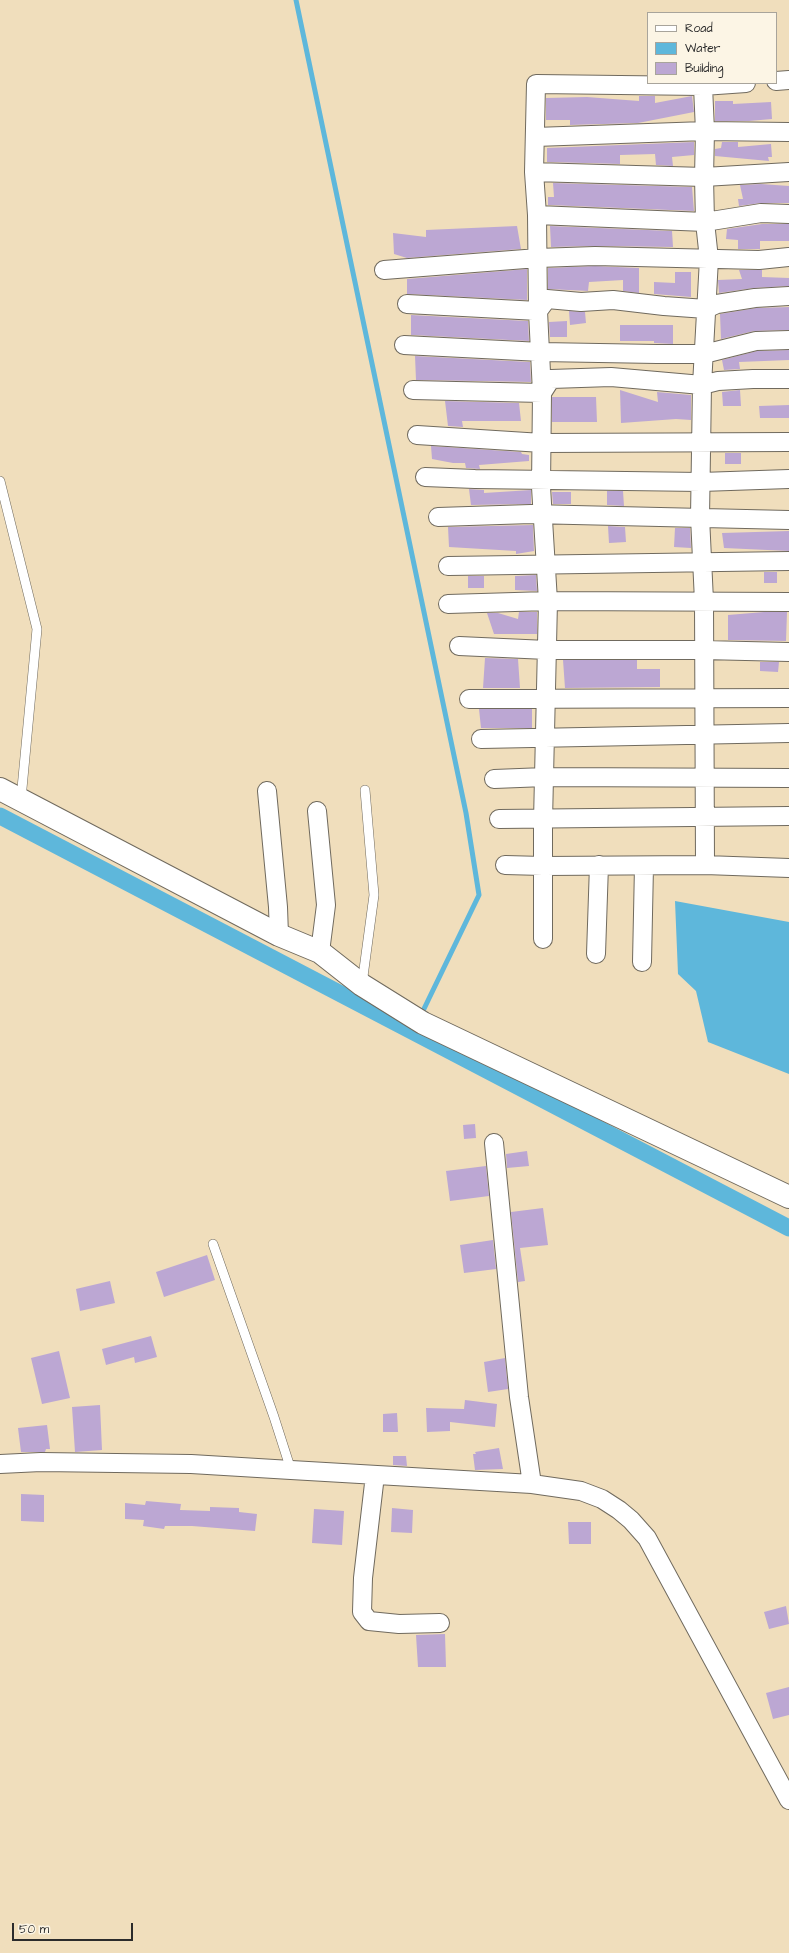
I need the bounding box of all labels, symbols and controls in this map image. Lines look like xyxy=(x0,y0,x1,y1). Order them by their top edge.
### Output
legend xyxy=(647,12,777,84)
text: Road xyxy=(685,20,713,37)
text: Water xyxy=(685,40,720,57)
text: Building xyxy=(685,60,723,77)
scale bar xyxy=(14,1915,135,1941)
text: 50 m xyxy=(19,1921,49,1938)

